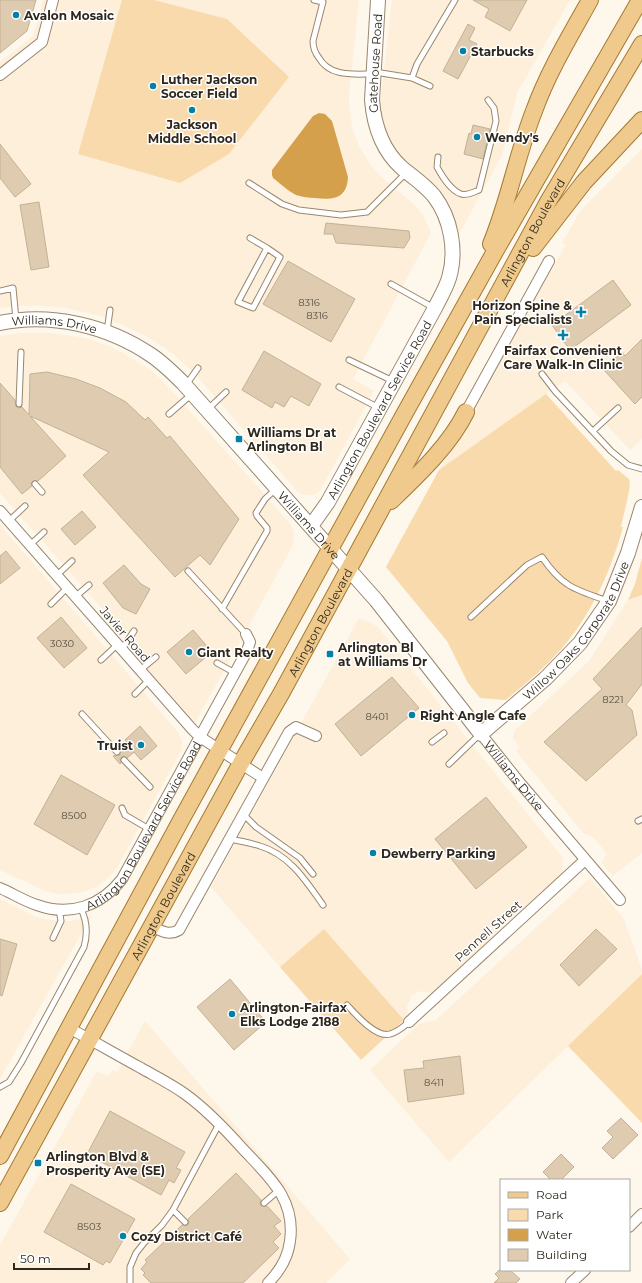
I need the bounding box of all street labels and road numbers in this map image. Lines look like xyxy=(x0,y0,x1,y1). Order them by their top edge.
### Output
street label: Gatehouse Road xyxy=(364,13,385,114)
street label: Arlington Boulevard xyxy=(496,176,568,289)
street label: Williams Drive xyxy=(11,312,99,336)
street label: Arlington Boulevard Service Road xyxy=(324,318,434,502)
street label: Williams Drive xyxy=(275,488,344,562)
street label: Willow Oaks Corporate Drive xyxy=(519,559,632,703)
street label: Arlington Boulevard xyxy=(284,566,355,679)
street label: Javier Road xyxy=(96,602,153,665)
street label: Arlington Boulevard Service Road xyxy=(77,736,205,910)
street label: Williams Drive xyxy=(481,737,548,813)
street label: Arlington Boulevard xyxy=(126,850,198,962)
street label: Pennell Street xyxy=(451,897,525,965)

